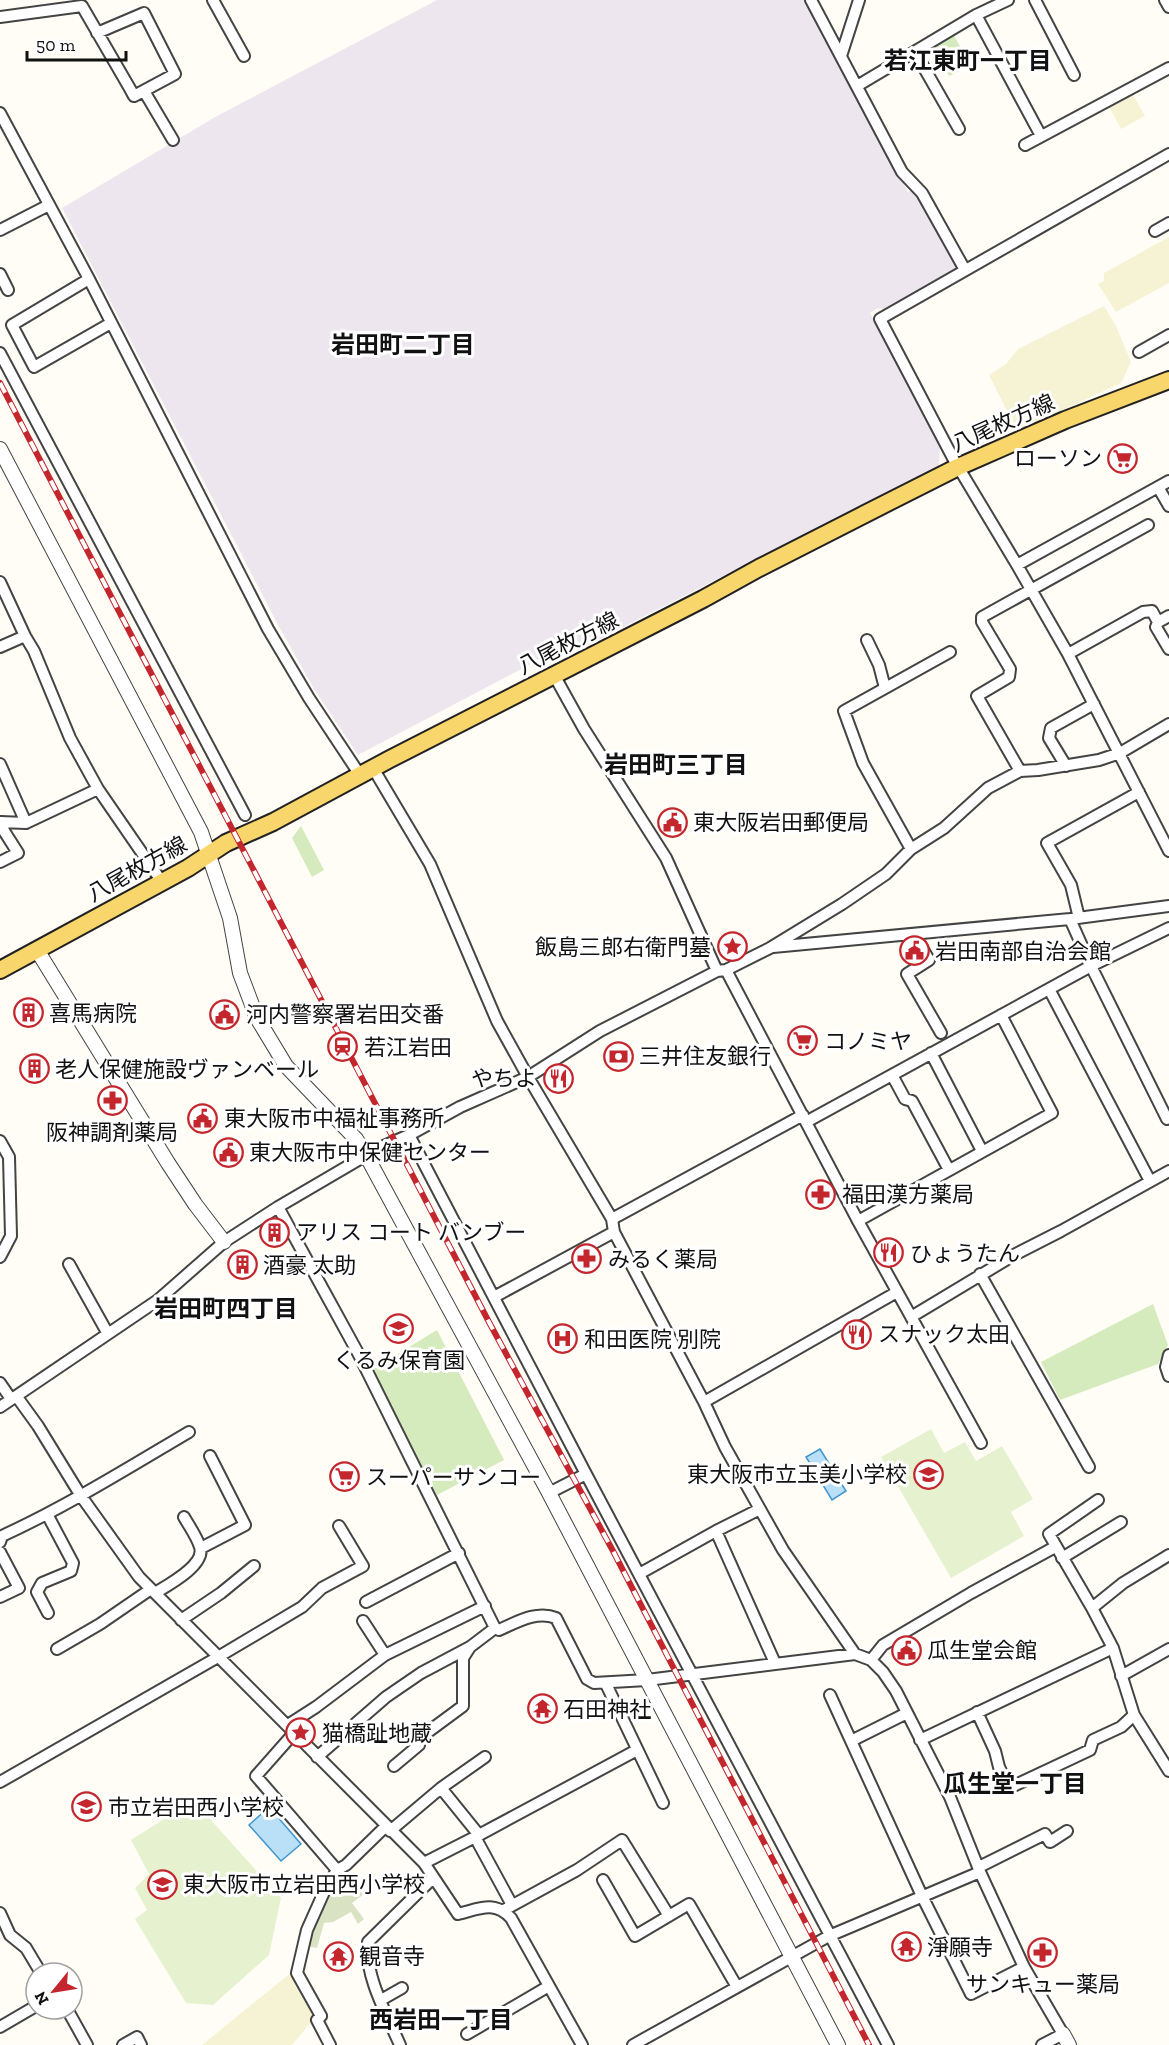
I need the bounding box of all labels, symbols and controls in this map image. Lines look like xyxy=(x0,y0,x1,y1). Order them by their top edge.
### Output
scale bar xyxy=(27,24,126,62)
text: 50 m xyxy=(36,34,76,56)
district label: 若江東町一丁目 xyxy=(884,46,1052,75)
district label: 岩田町二丁目 xyxy=(331,330,475,359)
street label: 八尾枚方線 xyxy=(947,388,1059,458)
supermarket icon: ローソン xyxy=(1107,442,1139,474)
place label: ローソン xyxy=(1014,445,1102,472)
street label: 八尾枚方線 xyxy=(513,606,623,680)
district label: 岩田町三丁目 xyxy=(604,750,748,779)
public building icon: 東大阪岩田郵便局 xyxy=(656,806,688,838)
place label: 東大阪岩田郵便局 xyxy=(693,809,869,836)
street label: 八尾枚方線 xyxy=(82,831,192,907)
place icon: 飯島三郎右衛門墓 xyxy=(716,931,748,963)
place label: 飯島三郎右衛門墓 xyxy=(535,934,711,961)
public building icon: 岩田南部自治会館 xyxy=(898,935,930,967)
place label: 岩田南部自治会館 xyxy=(935,938,1111,965)
building icon: 喜馬病院 xyxy=(12,997,44,1029)
public building icon: 河内警察署岩田交番 xyxy=(209,998,241,1030)
place label: 喜馬病院 xyxy=(49,1000,137,1027)
place label: 河内警察署岩田交番 xyxy=(246,1001,444,1028)
supermarket icon: コノミヤ xyxy=(787,1025,819,1057)
place label: コノミヤ xyxy=(824,1028,912,1055)
station icon: 若江岩田 xyxy=(327,1031,359,1063)
place label: 若江岩田 xyxy=(364,1034,452,1061)
bank icon: 三井住友銀行 xyxy=(602,1040,634,1072)
place label: 三井住友銀行 xyxy=(639,1043,771,1070)
building icon: 老人保健施設ヴァンベール xyxy=(18,1053,50,1085)
place label: 老人保健施設ヴァンベール xyxy=(55,1056,319,1083)
restaurant icon: やちよ xyxy=(542,1062,574,1094)
place label: やちよ xyxy=(471,1065,537,1092)
pharmacy icon: 阪神調剤薬局 xyxy=(96,1084,128,1116)
public building icon: 東大阪市中福祉事務所 xyxy=(187,1102,219,1134)
place label: 東大阪市中福祉事務所 xyxy=(224,1105,444,1132)
place label: 阪神調剤薬局 xyxy=(46,1119,178,1146)
public building icon: 東大阪市中保健センター xyxy=(212,1136,244,1168)
place label: 東大阪市中保健センター xyxy=(249,1139,491,1166)
pharmacy icon: 福田漢方薬局 xyxy=(805,1178,837,1210)
place label: 福田漢方薬局 xyxy=(842,1181,974,1208)
building icon: アリス コート バンブー xyxy=(259,1216,291,1248)
place label: アリス コート バンブー xyxy=(296,1219,526,1246)
restaurant icon: ひょうたん xyxy=(873,1237,905,1269)
place label: ひょうたん xyxy=(910,1240,1020,1267)
pharmacy icon: みるく薬局 xyxy=(571,1243,603,1275)
place label: みるく薬局 xyxy=(608,1246,718,1273)
building icon: 酒豪 太助 xyxy=(226,1249,258,1281)
place label: 酒豪 太助 xyxy=(263,1252,356,1279)
district label: 岩田町四丁目 xyxy=(154,1294,298,1323)
school or university icon: くるみ保育園 xyxy=(383,1312,415,1344)
restaurant icon: スナック太田 xyxy=(841,1318,873,1350)
place label: スナック太田 xyxy=(878,1321,1010,1348)
hospital icon: 和田医院 別院 xyxy=(547,1323,579,1355)
place label: 和田医院 別院 xyxy=(584,1326,721,1353)
place label: くるみ保育園 xyxy=(333,1347,465,1374)
school or university icon: 東大阪市立玉美小学校 xyxy=(912,1458,944,1490)
supermarket icon: スーパーサンコー xyxy=(329,1461,361,1493)
place label: 東大阪市立玉美小学校 xyxy=(687,1461,907,1488)
place label: スーパーサンコー xyxy=(366,1464,541,1491)
public building icon: 瓜生堂会館 xyxy=(890,1634,922,1666)
place label: 瓜生堂会館 xyxy=(927,1637,1037,1664)
temple icon: 石田神社 xyxy=(526,1693,558,1725)
place label: 石田神社 xyxy=(563,1696,651,1723)
place icon: 猫橋趾地蔵 xyxy=(285,1717,317,1749)
place label: 猫橋趾地蔵 xyxy=(322,1720,432,1747)
district label: 瓜生堂一丁目 xyxy=(943,1769,1087,1798)
school or university icon: 市立岩田西小学校 xyxy=(71,1791,103,1823)
place label: 市立岩田西小学校 xyxy=(108,1794,284,1821)
school or university icon: 東大阪市立岩田西小学校 xyxy=(146,1868,178,1900)
place label: 東大阪市立岩田西小学校 xyxy=(183,1871,425,1898)
temple icon: 淨願寺 xyxy=(890,1931,922,1963)
place label: 淨願寺 xyxy=(927,1934,993,1961)
pharmacy icon: サンキュー薬局 xyxy=(1027,1936,1059,1968)
temple icon: 観音寺 xyxy=(322,1940,354,1972)
place label: 観音寺 xyxy=(359,1943,425,1970)
north arrow xyxy=(24,1961,84,2021)
place label: サンキュー薬局 xyxy=(966,1971,1120,1998)
text: N xyxy=(30,1988,53,2008)
district label: 西岩田一丁目 xyxy=(369,2005,513,2034)

